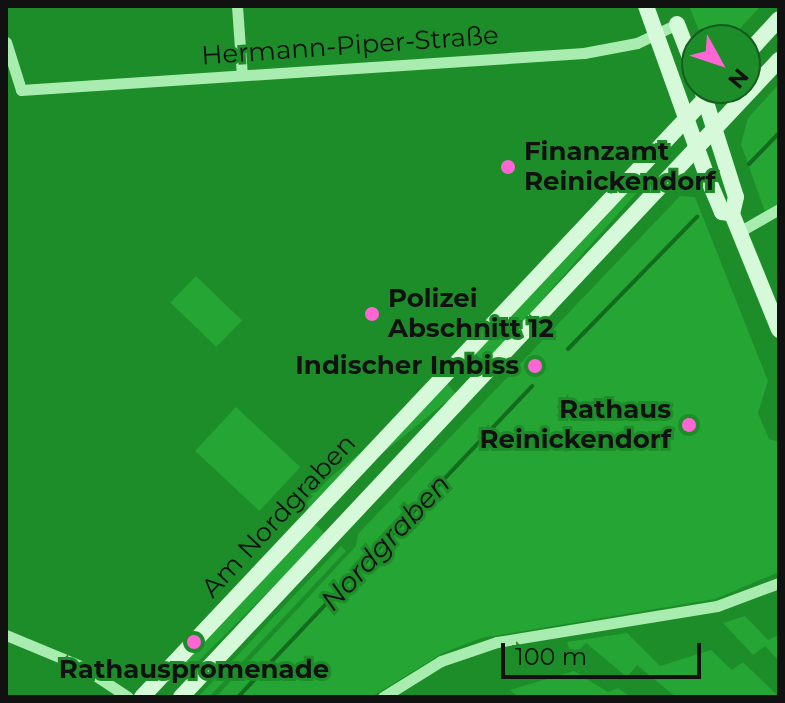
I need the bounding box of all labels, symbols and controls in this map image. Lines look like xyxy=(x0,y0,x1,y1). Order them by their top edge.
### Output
street label: Hermann-Piper-Straße xyxy=(200,20,500,72)
north arrow xyxy=(681,24,761,104)
text: N xyxy=(722,63,754,94)
place label: Finanzamt Reinickendorf xyxy=(524,136,716,198)
marker: Finanzamt Reinickendorf xyxy=(499,158,517,176)
place label: Polizei Abschnitt 12 xyxy=(388,283,554,344)
marker: Polizei Abschnitt 12 xyxy=(363,305,381,323)
place label: Indischer Imbiss xyxy=(295,350,519,382)
marker: Indischer Imbiss xyxy=(526,357,544,375)
place label: Rathaus Reinickendorf xyxy=(479,394,671,456)
marker: Rathaus Reinickendorf xyxy=(678,414,700,436)
street label: Am Nordgraben xyxy=(195,428,363,604)
water label: Nordgraben xyxy=(313,467,457,617)
scale bar xyxy=(505,627,705,677)
marker: Rathauspromenade xyxy=(185,633,203,651)
text: 100 m xyxy=(515,642,587,671)
place label: Rathauspromenade xyxy=(59,654,329,686)

